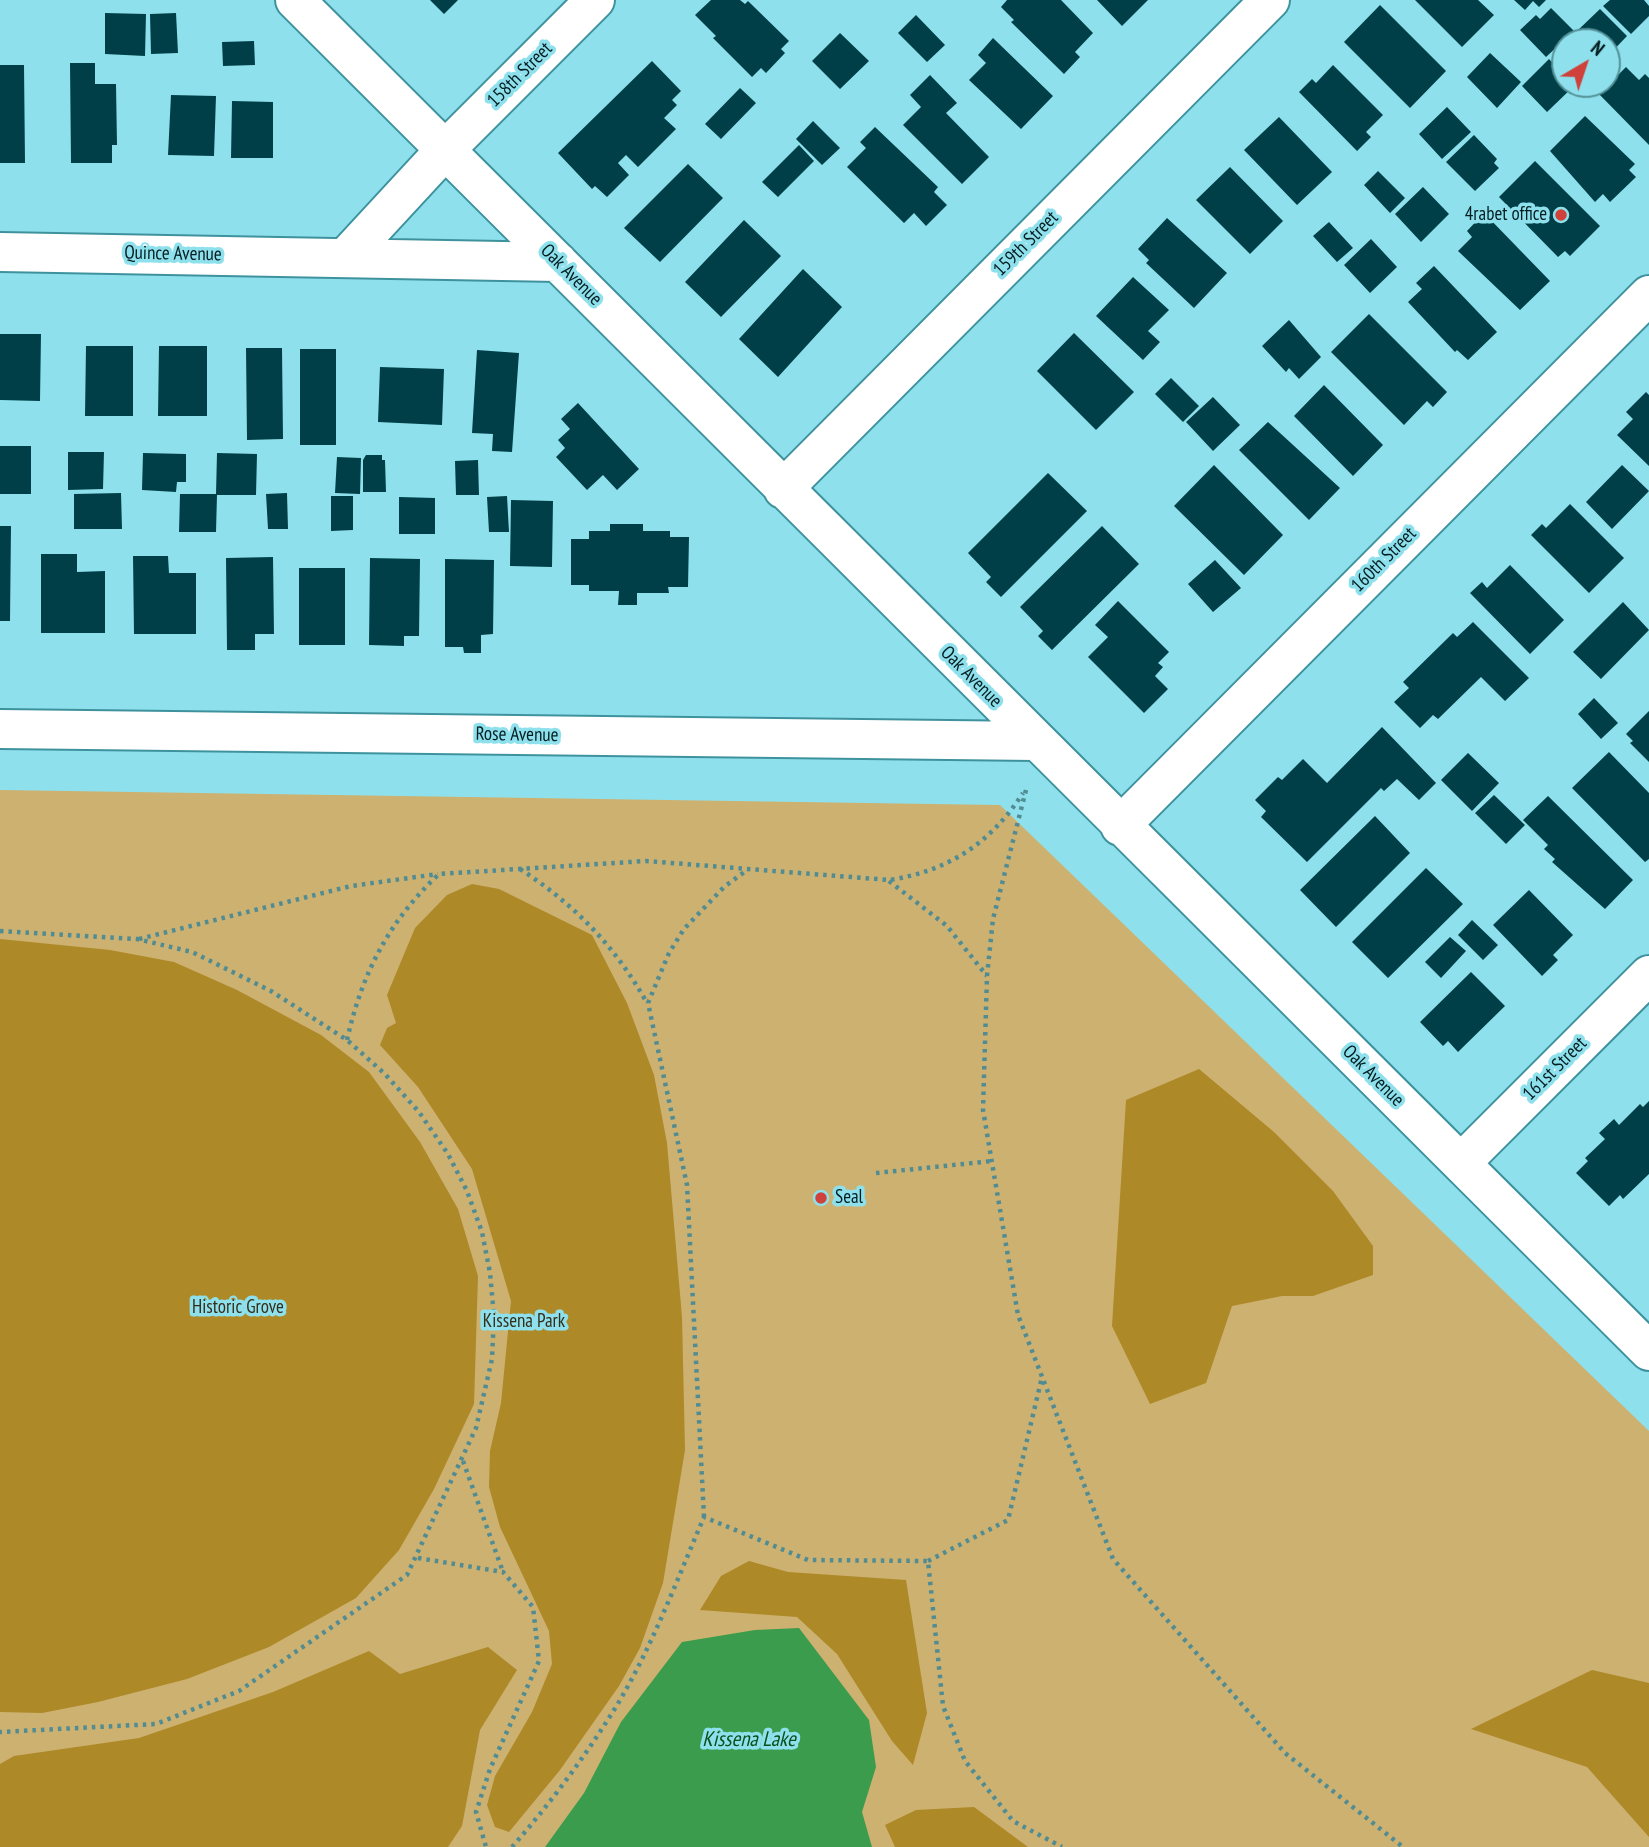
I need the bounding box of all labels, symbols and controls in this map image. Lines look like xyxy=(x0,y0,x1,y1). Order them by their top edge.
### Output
north arrow xyxy=(1551,28,1621,98)
text: N xyxy=(1586,36,1609,61)
street label: 158th Street xyxy=(483,38,557,112)
place label: 4rabet office xyxy=(1465,204,1547,226)
street label: 159th Street xyxy=(989,207,1063,281)
marker: 4rabet office xyxy=(1553,207,1569,223)
street label: Oak Avenue xyxy=(536,240,606,310)
street label: Quince Avenue xyxy=(124,242,222,266)
street label: 160th Street xyxy=(1347,523,1421,597)
street label: Oak Avenue xyxy=(936,642,1006,712)
street label: Rose Avenue xyxy=(475,723,559,747)
street label: 161st Street xyxy=(1518,1032,1592,1106)
street label: Oak Avenue xyxy=(1338,1041,1408,1111)
place label: Seal xyxy=(835,1187,863,1209)
marker: Seal xyxy=(813,1190,829,1206)
park label: Historic Grove xyxy=(192,1297,284,1319)
park label: Kissena Park xyxy=(483,1311,565,1333)
water label: Kissena Lake xyxy=(702,1727,796,1753)

